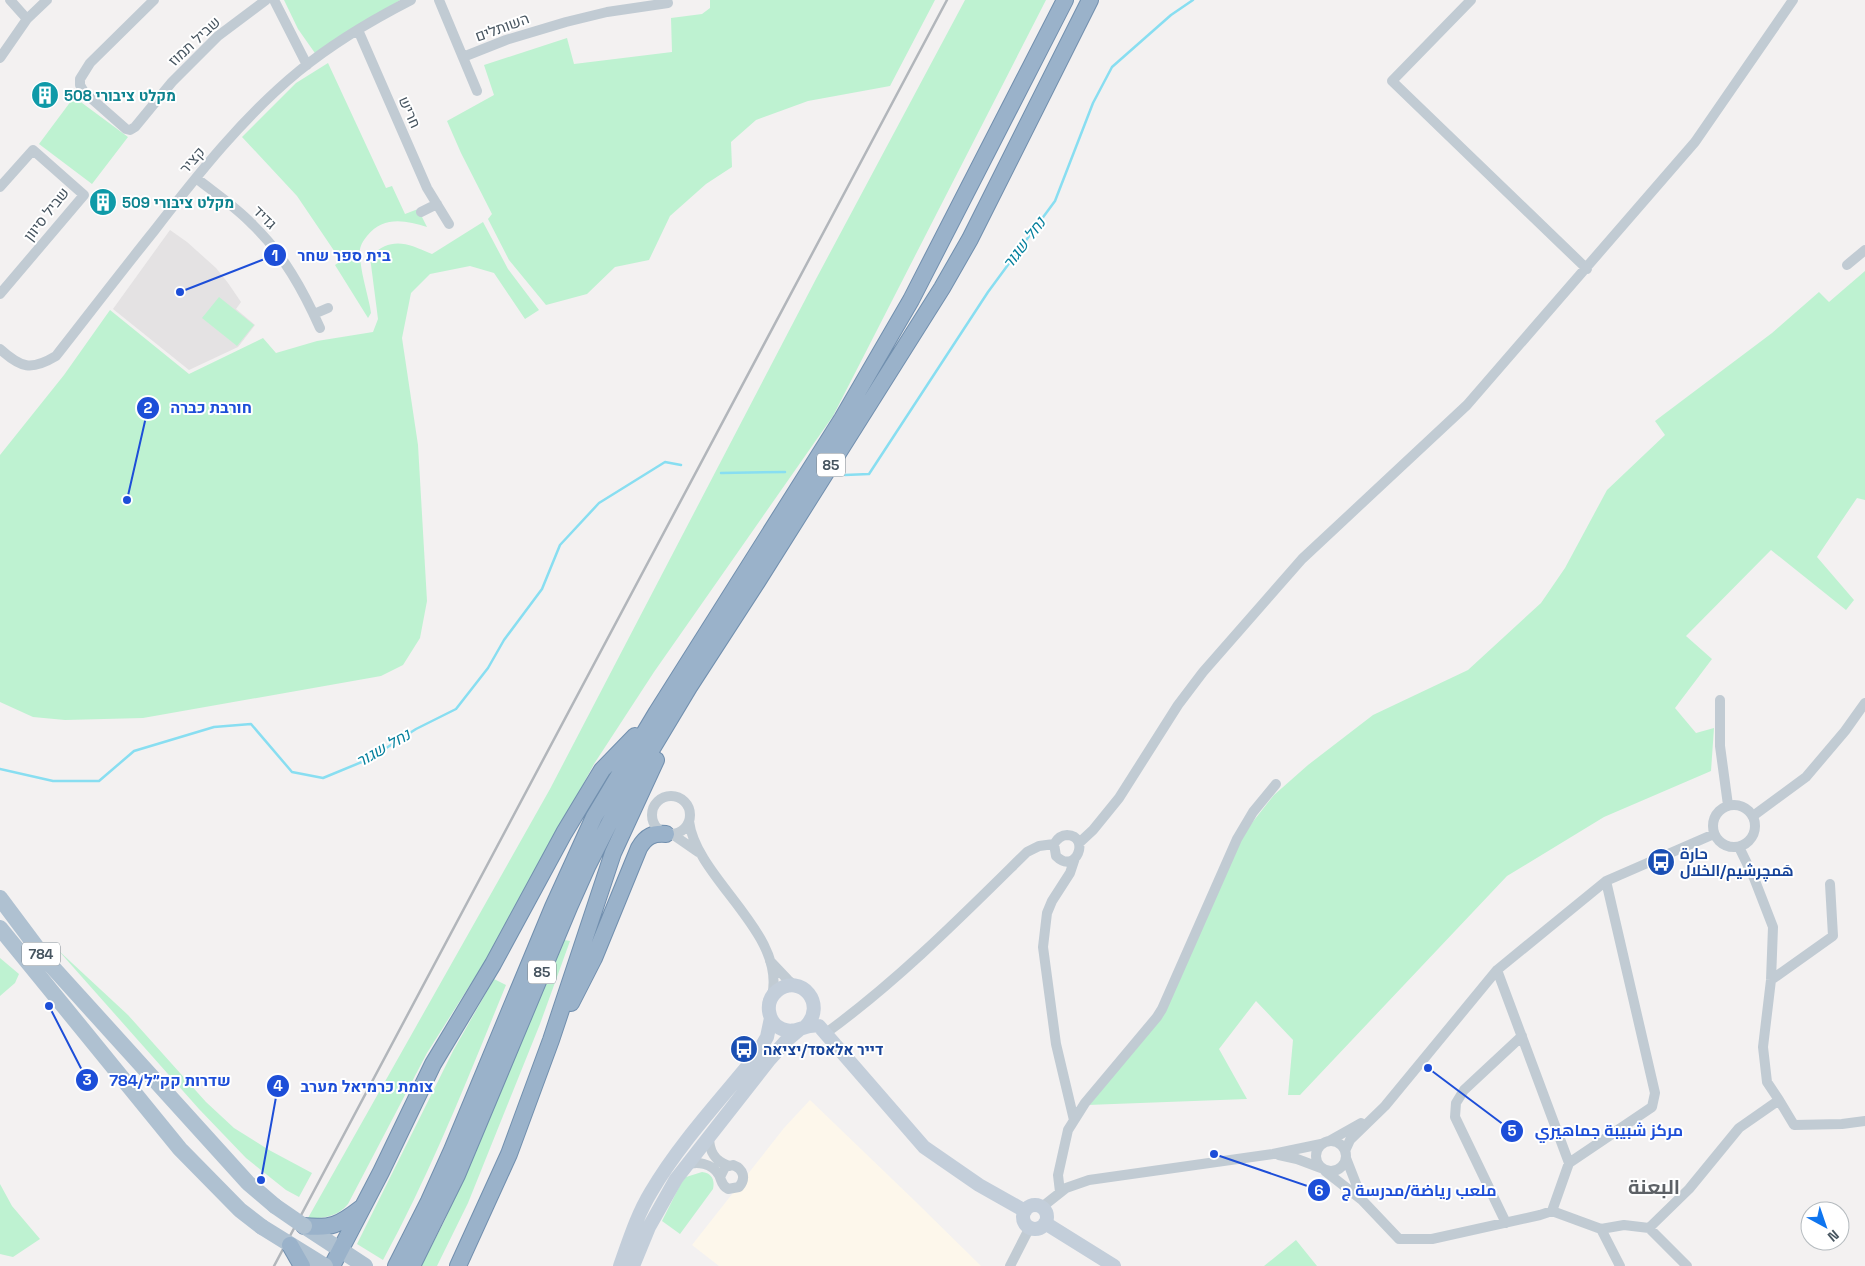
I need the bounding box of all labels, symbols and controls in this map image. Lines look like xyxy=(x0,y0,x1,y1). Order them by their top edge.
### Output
street label: השותלים xyxy=(472,8,532,46)
street label: שביל תמוז xyxy=(164,12,224,70)
building icon: מקלט ציבורי 508 xyxy=(30,80,60,110)
place label: מקלט ציבורי 508 xyxy=(64,86,176,105)
street label: חריש xyxy=(395,93,425,131)
street label: קציר xyxy=(175,143,209,177)
street label: שביל סיוון xyxy=(19,183,73,245)
building icon: מקלט ציבורי 509 xyxy=(88,187,118,217)
place label: מקלט ציבורי 509 xyxy=(122,193,234,212)
street label: גדיד xyxy=(249,201,281,233)
water label: נחל שגור xyxy=(998,212,1051,273)
callout: בית ספר שחר xyxy=(263,240,401,271)
text: בית ספר שחר xyxy=(297,245,391,266)
text: 1 xyxy=(272,246,278,265)
callout: חורבת כברה xyxy=(136,392,262,423)
text: חורבת כברה xyxy=(170,397,252,418)
text: 2 xyxy=(144,398,153,417)
road number: 85 xyxy=(817,454,845,476)
water label: נחל שגור xyxy=(352,723,415,772)
place label: حارة هَمچرشيم/الخلال xyxy=(1680,844,1794,882)
bus stop icon: حارة هَمچرشيم/الخلال xyxy=(1646,847,1676,877)
road number: 784 xyxy=(22,942,60,966)
road number: 85 xyxy=(528,960,556,984)
bus stop icon: דייר אלאסד/יציאה xyxy=(729,1034,759,1064)
place label: דייר אלאסד/יציאה xyxy=(763,1040,883,1059)
callout: 784/שדרות קק״ל xyxy=(74,1065,241,1096)
text: 3 xyxy=(82,1070,92,1089)
text: 784/שדרות קק״ל xyxy=(109,1070,231,1091)
callout: צומת כרמיאל מערב xyxy=(265,1071,443,1102)
text: 4 xyxy=(273,1076,283,1095)
text: צומת כרמיאל מערב xyxy=(301,1076,433,1097)
callout: مركز شبيبة جماهيري xyxy=(1499,1115,1693,1146)
text: مركز شبيبة جماهيري xyxy=(1535,1120,1683,1143)
text: 5 xyxy=(1507,1121,1517,1140)
district label: البعنة xyxy=(1628,1174,1680,1200)
callout: ملعب رياضة/مدرسة ج xyxy=(1306,1175,1506,1206)
text: ملعب رياضة/مدرسة ج xyxy=(1341,1180,1497,1201)
text: 6 xyxy=(1314,1181,1324,1200)
north arrow xyxy=(1800,1201,1850,1251)
text: N xyxy=(1824,1226,1843,1246)

